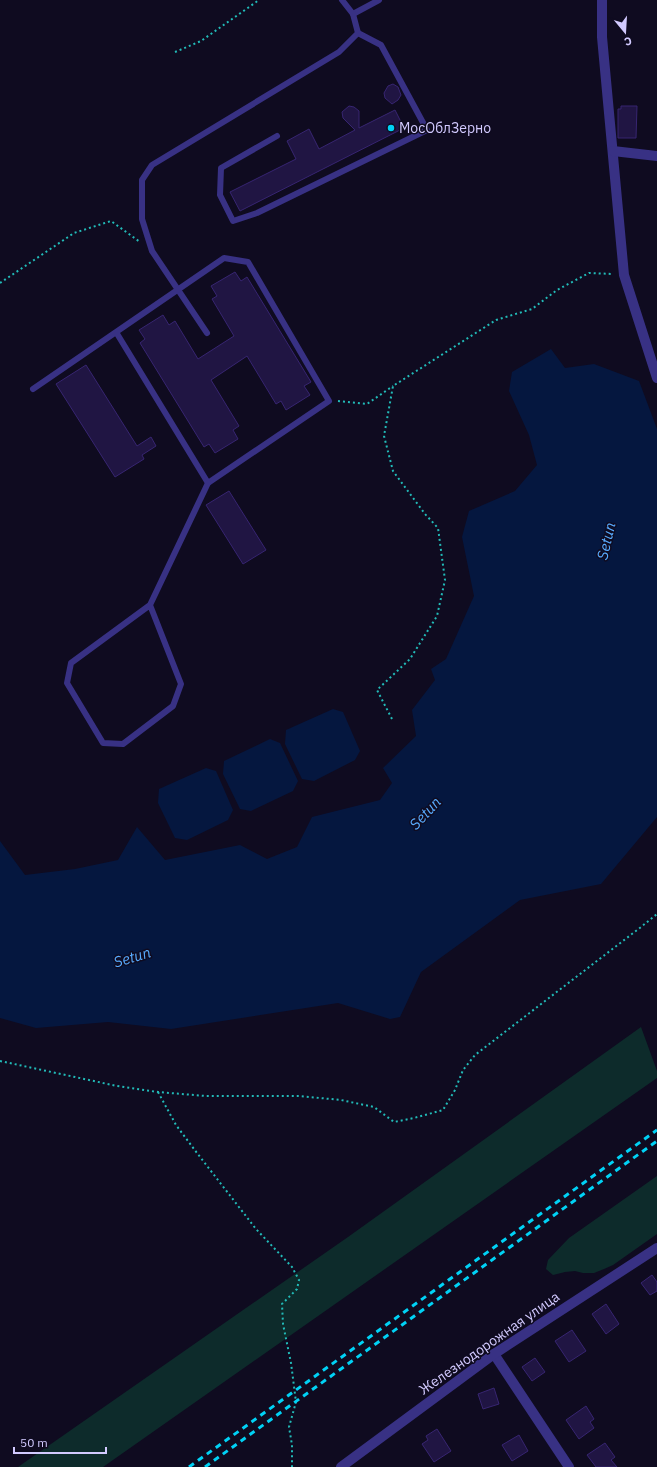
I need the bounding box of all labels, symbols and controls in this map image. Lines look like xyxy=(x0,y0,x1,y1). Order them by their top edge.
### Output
north arrow xyxy=(605,12,645,52)
text: С xyxy=(623,34,634,49)
place label: МосОблЗерно xyxy=(399,119,491,137)
marker: МосОблЗерно xyxy=(386,123,396,133)
water label: Setun xyxy=(592,520,620,562)
water label: Setun xyxy=(405,793,445,833)
water label: Setun xyxy=(111,942,153,972)
street label: Железнодорожная улица xyxy=(415,1287,563,1398)
scale bar xyxy=(14,1429,106,1455)
text: 50 m xyxy=(20,1435,48,1450)

